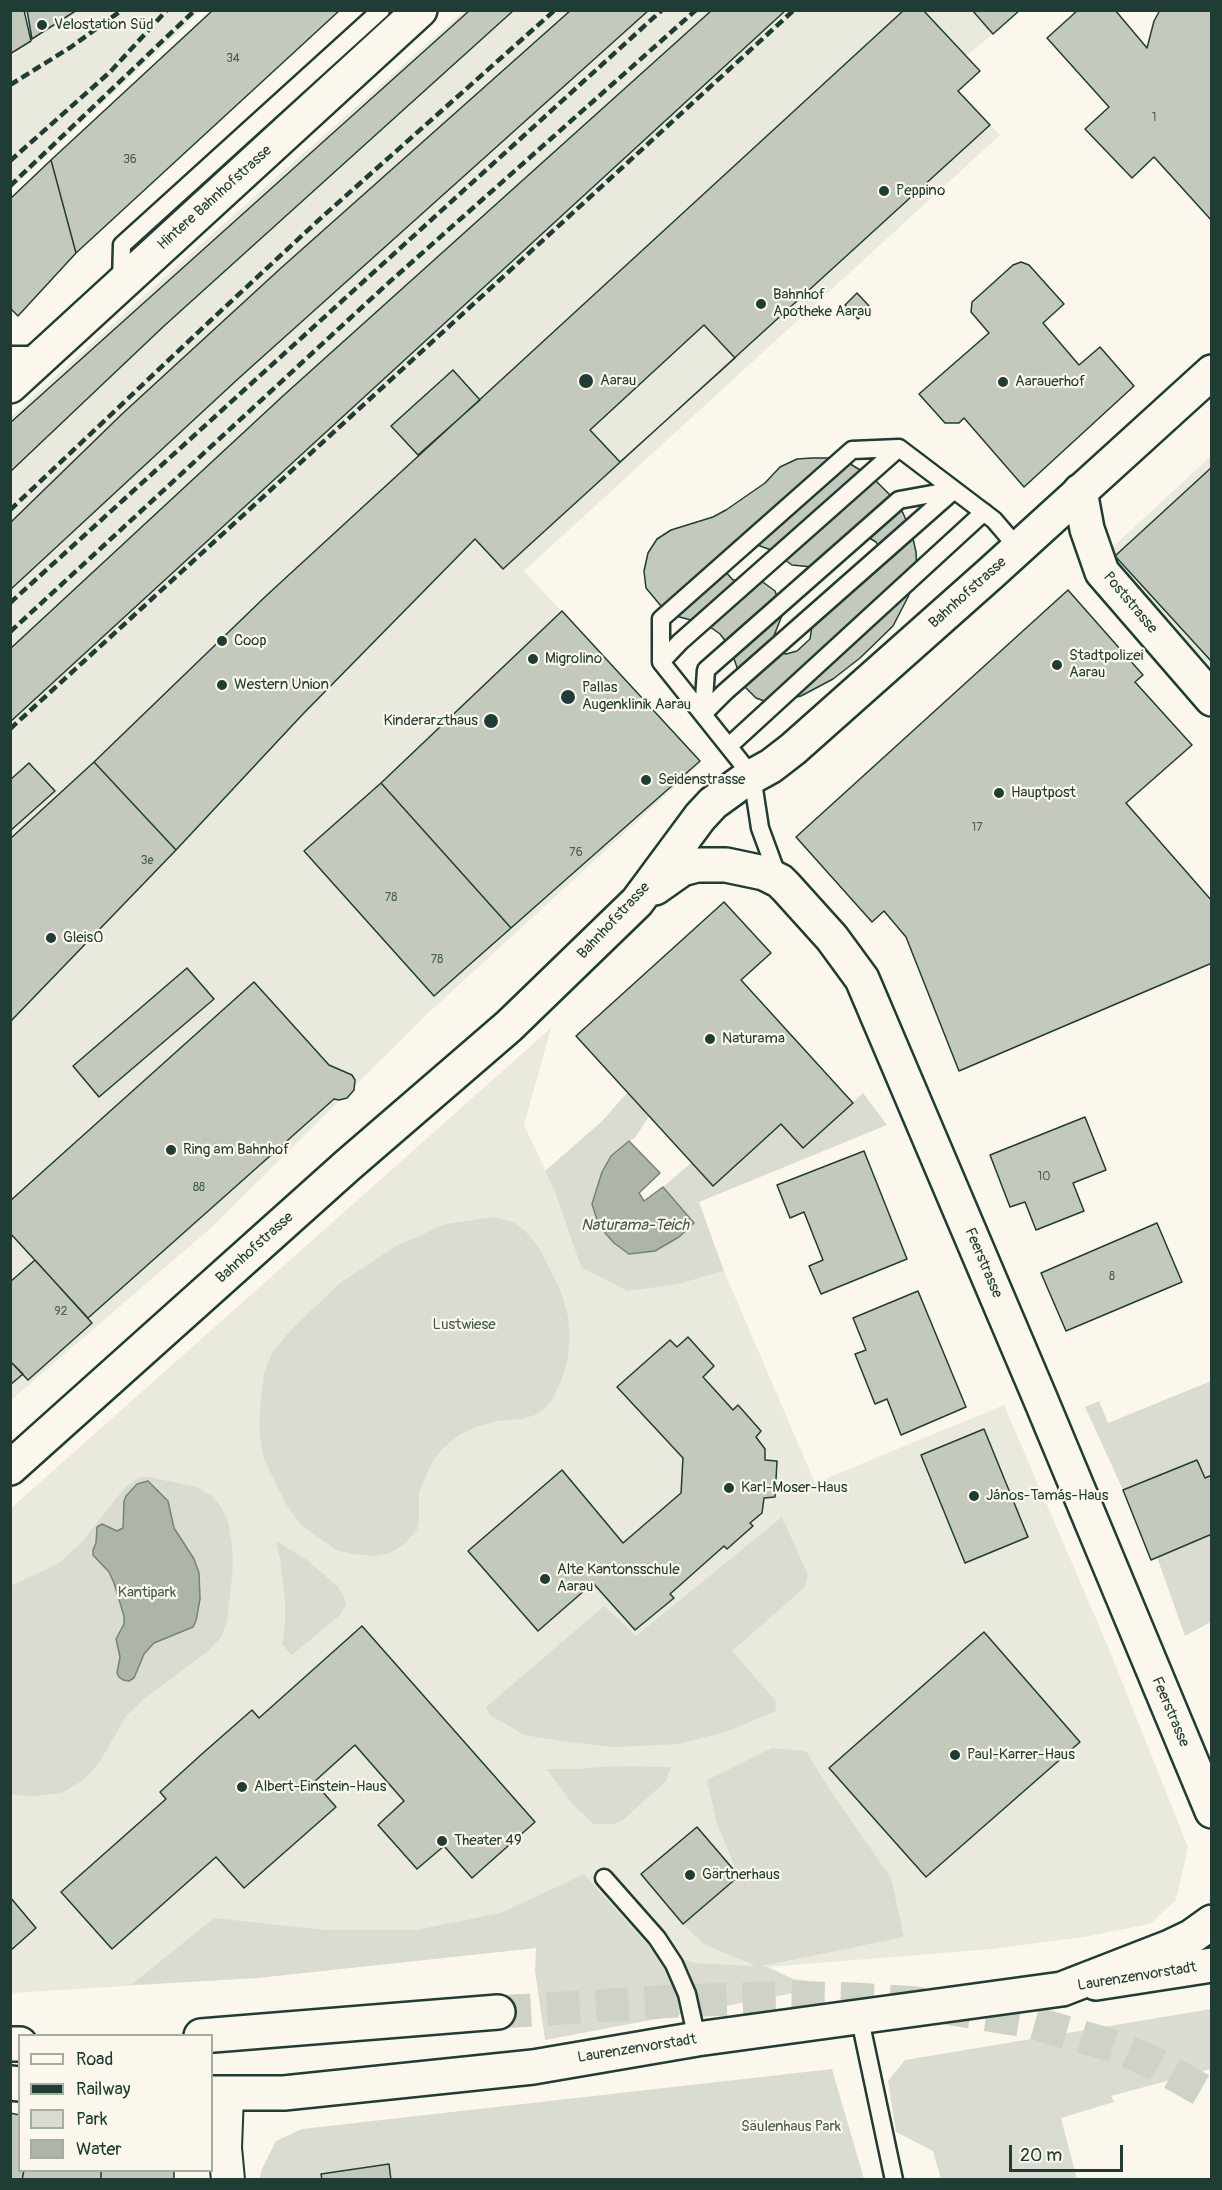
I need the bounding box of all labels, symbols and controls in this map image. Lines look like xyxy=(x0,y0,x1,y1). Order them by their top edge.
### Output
place label: Velostation Süd xyxy=(54,16,154,34)
marker: Velostation Süd xyxy=(35,18,49,32)
house number: 34 xyxy=(226,52,240,66)
house number: 1 xyxy=(1152,111,1156,125)
street label: Hintere Bahnhofstrasse xyxy=(154,142,276,254)
house number: 36 xyxy=(123,153,137,167)
place label: Peppino xyxy=(896,182,945,200)
marker: Peppino xyxy=(877,184,891,198)
place label: Bahnhof Apotheke Aarau xyxy=(773,286,872,321)
marker: Bahnhof Apotheke Aarau xyxy=(754,297,768,311)
marker: Aarau xyxy=(577,372,595,390)
place label: Aarau xyxy=(600,372,636,390)
place label: Aarauerhof xyxy=(1015,373,1085,391)
marker: Aarauerhof xyxy=(996,375,1010,389)
street label: Bahnhofstrasse xyxy=(926,554,1010,632)
street label: Poststrasse xyxy=(1099,568,1161,638)
place label: Coop xyxy=(234,632,267,650)
marker: Coop xyxy=(215,634,229,648)
place label: Stadtpolizei Aarau xyxy=(1069,647,1143,682)
place label: Migrolino xyxy=(545,650,602,668)
marker: Migrolino xyxy=(526,652,540,666)
marker: Stadtpolizei Aarau xyxy=(1050,658,1064,672)
place label: Western Union xyxy=(234,676,329,694)
marker: Western Union xyxy=(215,678,229,692)
place label: Pallas Augenklinik Aarau xyxy=(582,679,691,714)
marker: Pallas Augenklinik Aarau xyxy=(559,688,577,706)
place label: Kinderarzthaus xyxy=(384,712,478,730)
marker: Kinderarzthaus xyxy=(482,712,500,730)
place label: Seidenstrasse xyxy=(658,771,745,789)
marker: Seidenstrasse xyxy=(639,773,653,787)
place label: Hauptpost xyxy=(1011,784,1076,802)
marker: Hauptpost xyxy=(992,786,1006,800)
house number: 17 xyxy=(971,821,983,835)
house number: 76 xyxy=(569,846,583,860)
house number: 3e xyxy=(141,854,153,868)
street label: Bahnhofstrasse xyxy=(574,879,654,963)
house number: 78 xyxy=(385,891,397,905)
place label: Gleis0 xyxy=(63,929,103,947)
marker: Gleis0 xyxy=(44,931,58,945)
house number: 78 xyxy=(431,953,443,967)
place label: Naturama xyxy=(722,1030,785,1048)
marker: Naturama xyxy=(703,1032,717,1046)
place label: Ring am Bahnhof xyxy=(183,1141,289,1159)
marker: Ring am Bahnhof xyxy=(164,1143,178,1157)
house number: 10 xyxy=(1038,1170,1050,1184)
house number: 88 xyxy=(193,1181,205,1195)
street label: Bahnhofstrasse xyxy=(213,1209,297,1287)
water label: Naturama-Teich xyxy=(581,1216,689,1236)
street label: Feerstrasse xyxy=(960,1225,1006,1301)
house number: 8 xyxy=(1109,1270,1115,1284)
house number: 92 xyxy=(55,1305,67,1319)
park label: Lustwiese xyxy=(432,1316,496,1334)
place label: Karl-Moser-Haus xyxy=(741,1479,847,1497)
marker: Karl-Moser-Haus xyxy=(722,1481,736,1495)
place label: János-Tamás-Haus xyxy=(986,1487,1108,1505)
marker: János-Tamás-Haus xyxy=(967,1489,981,1503)
place label: Alte Kantonsschule Aarau xyxy=(557,1561,680,1596)
marker: Alte Kantonsschule Aarau xyxy=(538,1572,552,1586)
park label: Kantipark xyxy=(118,1584,176,1602)
street label: Feerstrasse xyxy=(1147,1674,1193,1750)
place label: Paul-Karrer-Haus xyxy=(967,1746,1075,1764)
marker: Paul-Karrer-Haus xyxy=(948,1748,962,1762)
place label: Albert-Einstein-Haus xyxy=(254,1778,386,1796)
marker: Albert-Einstein-Haus xyxy=(235,1780,249,1794)
place label: Theater 49 xyxy=(454,1832,522,1850)
marker: Theater 49 xyxy=(435,1834,449,1848)
place label: Gärtnerhaus xyxy=(702,1866,780,1884)
marker: Gärtnerhaus xyxy=(683,1868,697,1882)
street label: Laurenzenvorstadt xyxy=(1076,1959,1198,1995)
street label: Laurenzenvorstadt xyxy=(576,2031,698,2067)
legend xyxy=(18,2034,213,2172)
text: Road xyxy=(76,2048,113,2071)
text: Railway xyxy=(76,2078,131,2101)
text: Park xyxy=(76,2108,108,2131)
park label: Säulenhaus Park xyxy=(741,2118,841,2136)
scale bar xyxy=(1012,2133,1126,2171)
text: Water xyxy=(76,2138,122,2161)
text: 20 m xyxy=(1020,2144,1062,2167)

